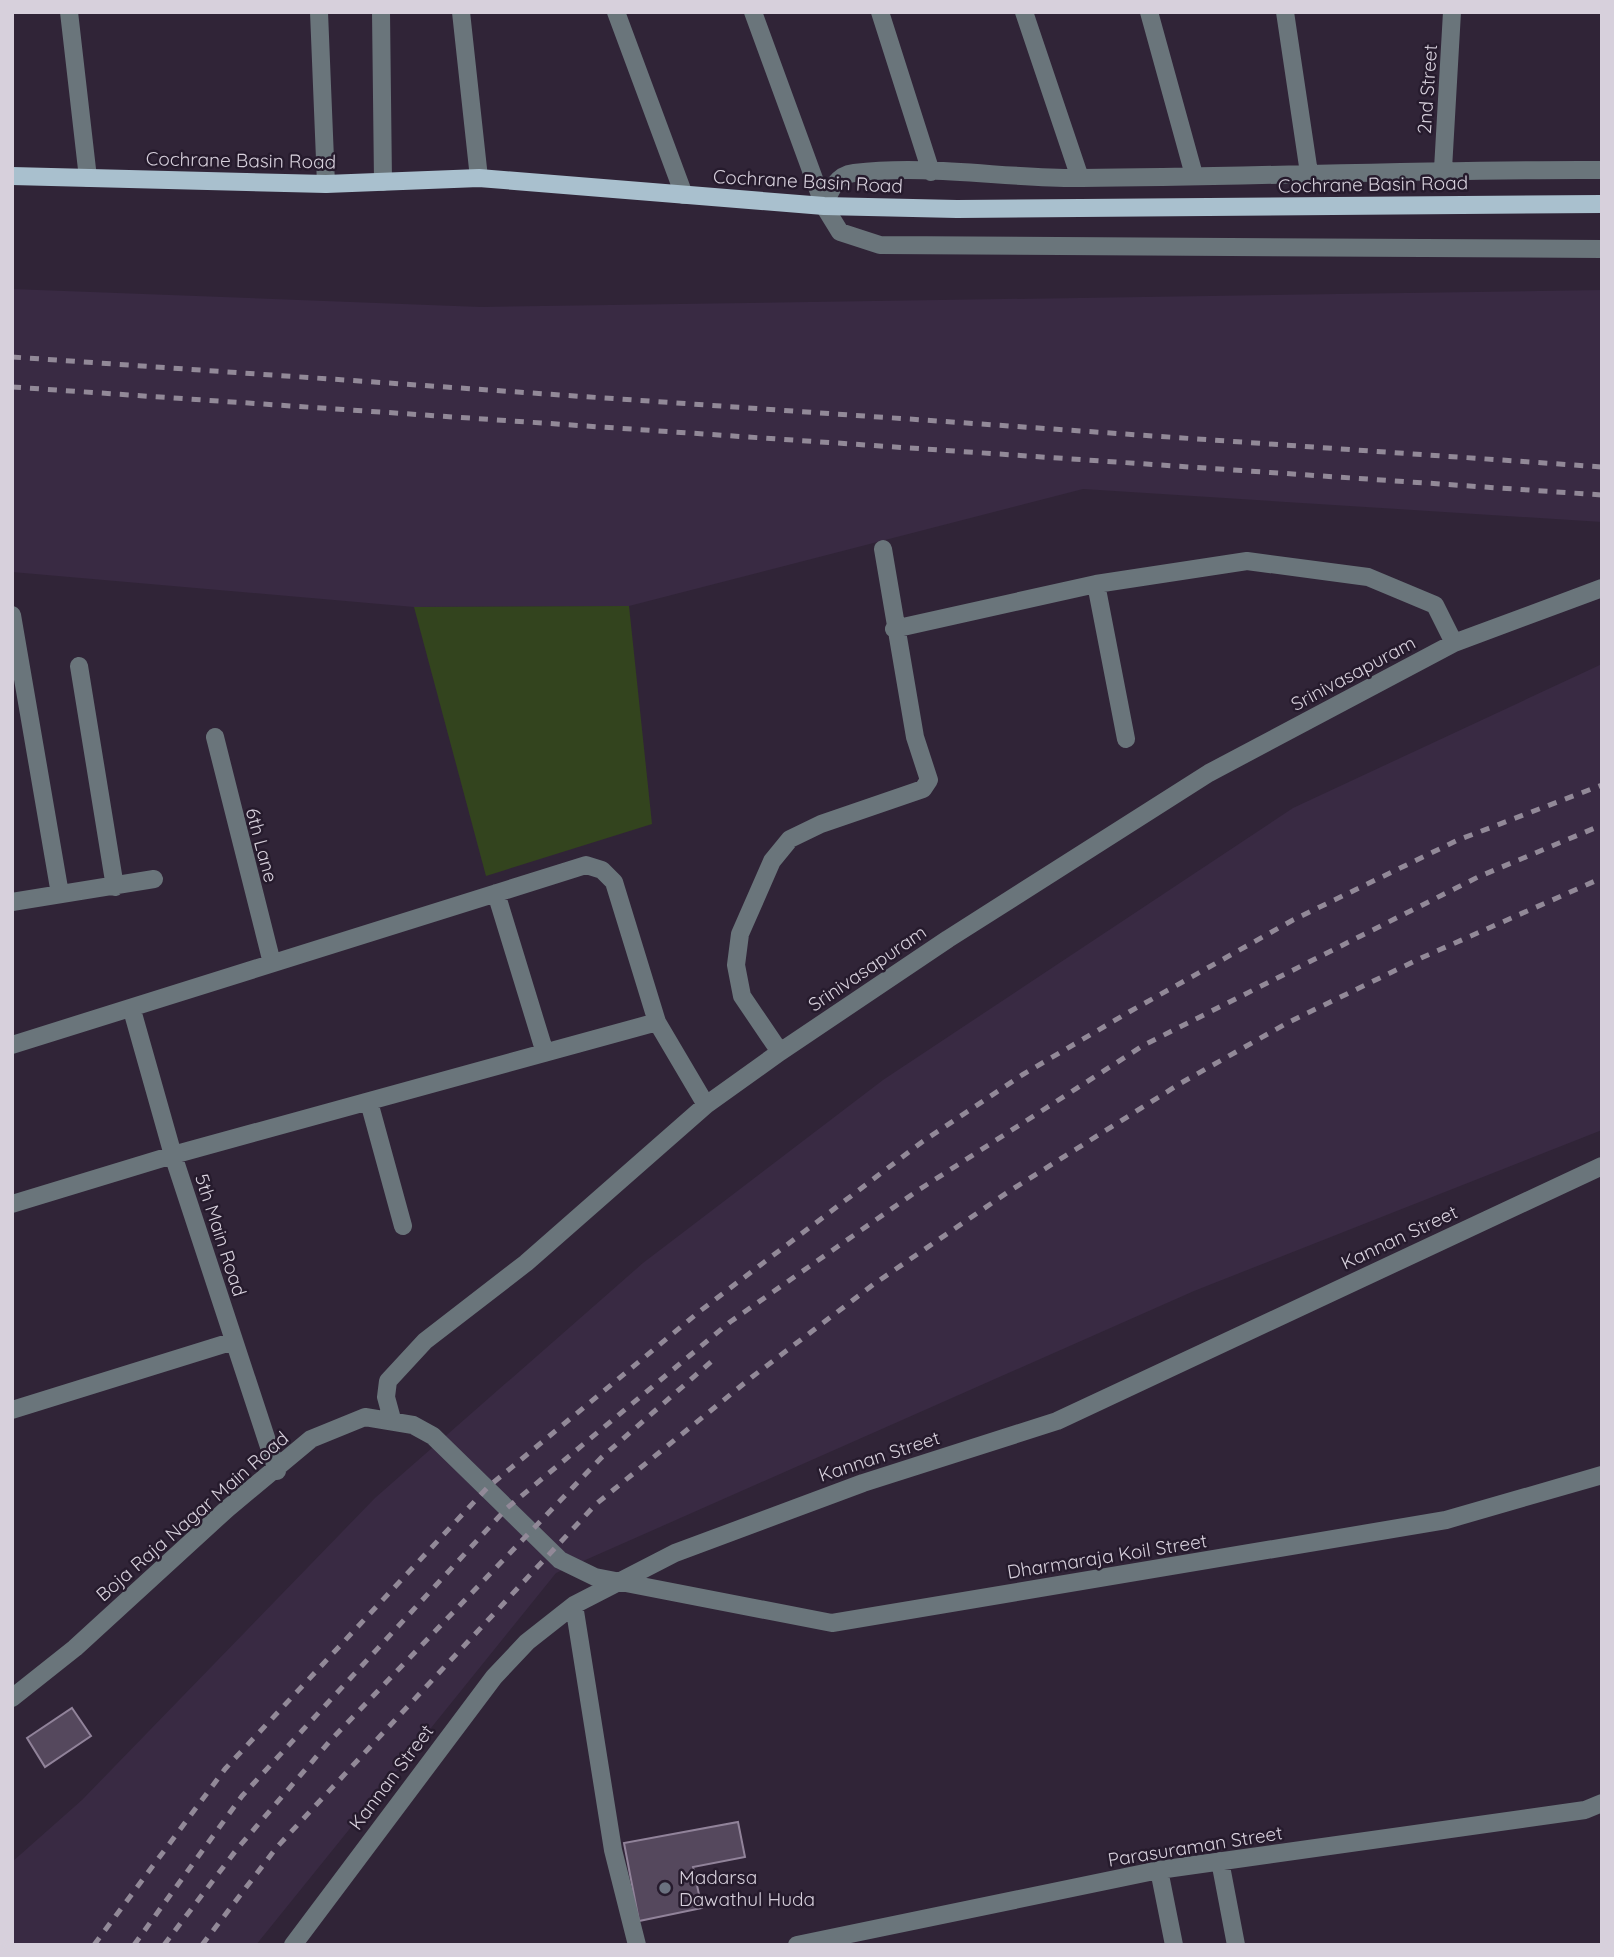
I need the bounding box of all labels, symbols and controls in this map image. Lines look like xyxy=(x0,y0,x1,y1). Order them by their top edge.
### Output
street label: 2nd Street xyxy=(1412,43,1442,135)
street label: Cochrane Basin Road xyxy=(146,146,336,174)
street label: Cochrane Basin Road xyxy=(712,164,904,198)
street label: Cochrane Basin Road xyxy=(1278,170,1468,198)
street label: Srinivasapuram xyxy=(1287,630,1419,716)
street label: 6th Lane xyxy=(241,805,283,885)
street label: Srinivasapuram xyxy=(803,920,931,1016)
street label: 5th Main Road xyxy=(190,1171,252,1299)
street label: Kannan Street xyxy=(1337,1200,1461,1274)
street label: Kannan Street xyxy=(815,1425,943,1487)
street label: Boja Raja Nagar Main Road xyxy=(91,1426,293,1606)
street label: Dharmaraja Koil Street xyxy=(1005,1528,1209,1584)
street label: Kannan Street xyxy=(344,1719,438,1835)
street label: Parasuraman Street xyxy=(1106,1820,1284,1872)
place label: Madarsa Dawathul Huda xyxy=(679,1865,815,1911)
marker: Madarsa Dawathul Huda xyxy=(657,1880,673,1896)

